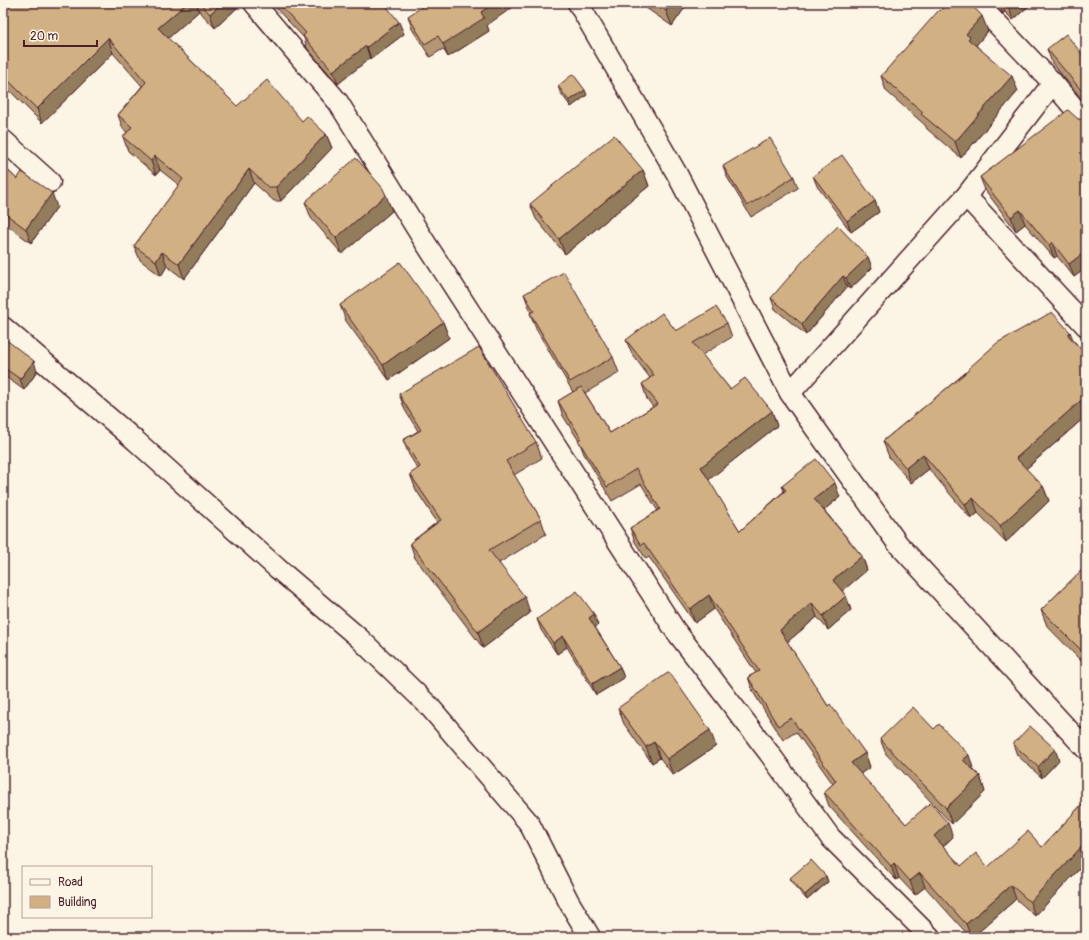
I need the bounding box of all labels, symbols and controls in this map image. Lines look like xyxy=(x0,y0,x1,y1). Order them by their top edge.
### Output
scale bar xyxy=(24,22,97,48)
text: 20 m xyxy=(30,29,59,44)
legend xyxy=(22,866,152,918)
text: Road xyxy=(58,875,83,890)
text: Building xyxy=(58,895,97,910)

